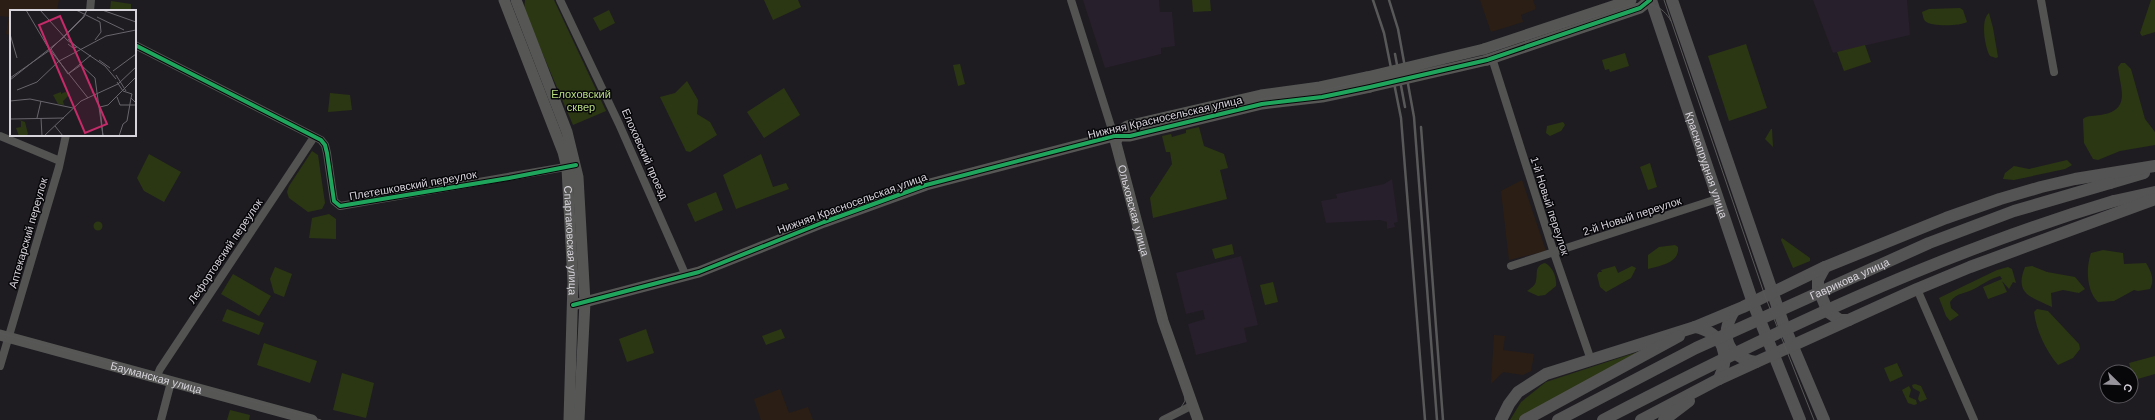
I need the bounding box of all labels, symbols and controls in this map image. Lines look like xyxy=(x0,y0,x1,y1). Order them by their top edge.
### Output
inset map xyxy=(10,10,136,136)
park label: Елоховский сквер xyxy=(551,88,611,113)
street label: Нижняя Красносельская улица xyxy=(1087,93,1244,141)
street label: Елоховский проезд xyxy=(620,107,671,202)
street label: Краснопрудная улица xyxy=(1683,110,1730,220)
street label: 1-й Новый переулок xyxy=(1528,155,1572,257)
street label: Ольховская улица xyxy=(1116,164,1152,258)
street label: Плетешковский переулок xyxy=(348,168,478,202)
street label: Нижняя Красносельская улица xyxy=(776,170,929,236)
street label: Аптекарский переулок xyxy=(6,176,50,290)
street label: Спартаковская улица xyxy=(562,185,579,296)
street label: 2-й Новый переулок xyxy=(1581,194,1683,238)
street label: Лефортовский переулок xyxy=(185,196,265,306)
street label: Гаврикова улица xyxy=(1808,255,1892,302)
street label: Бауманская улица xyxy=(109,359,204,396)
north arrow xyxy=(2099,364,2139,404)
text: С xyxy=(2121,382,2135,394)

